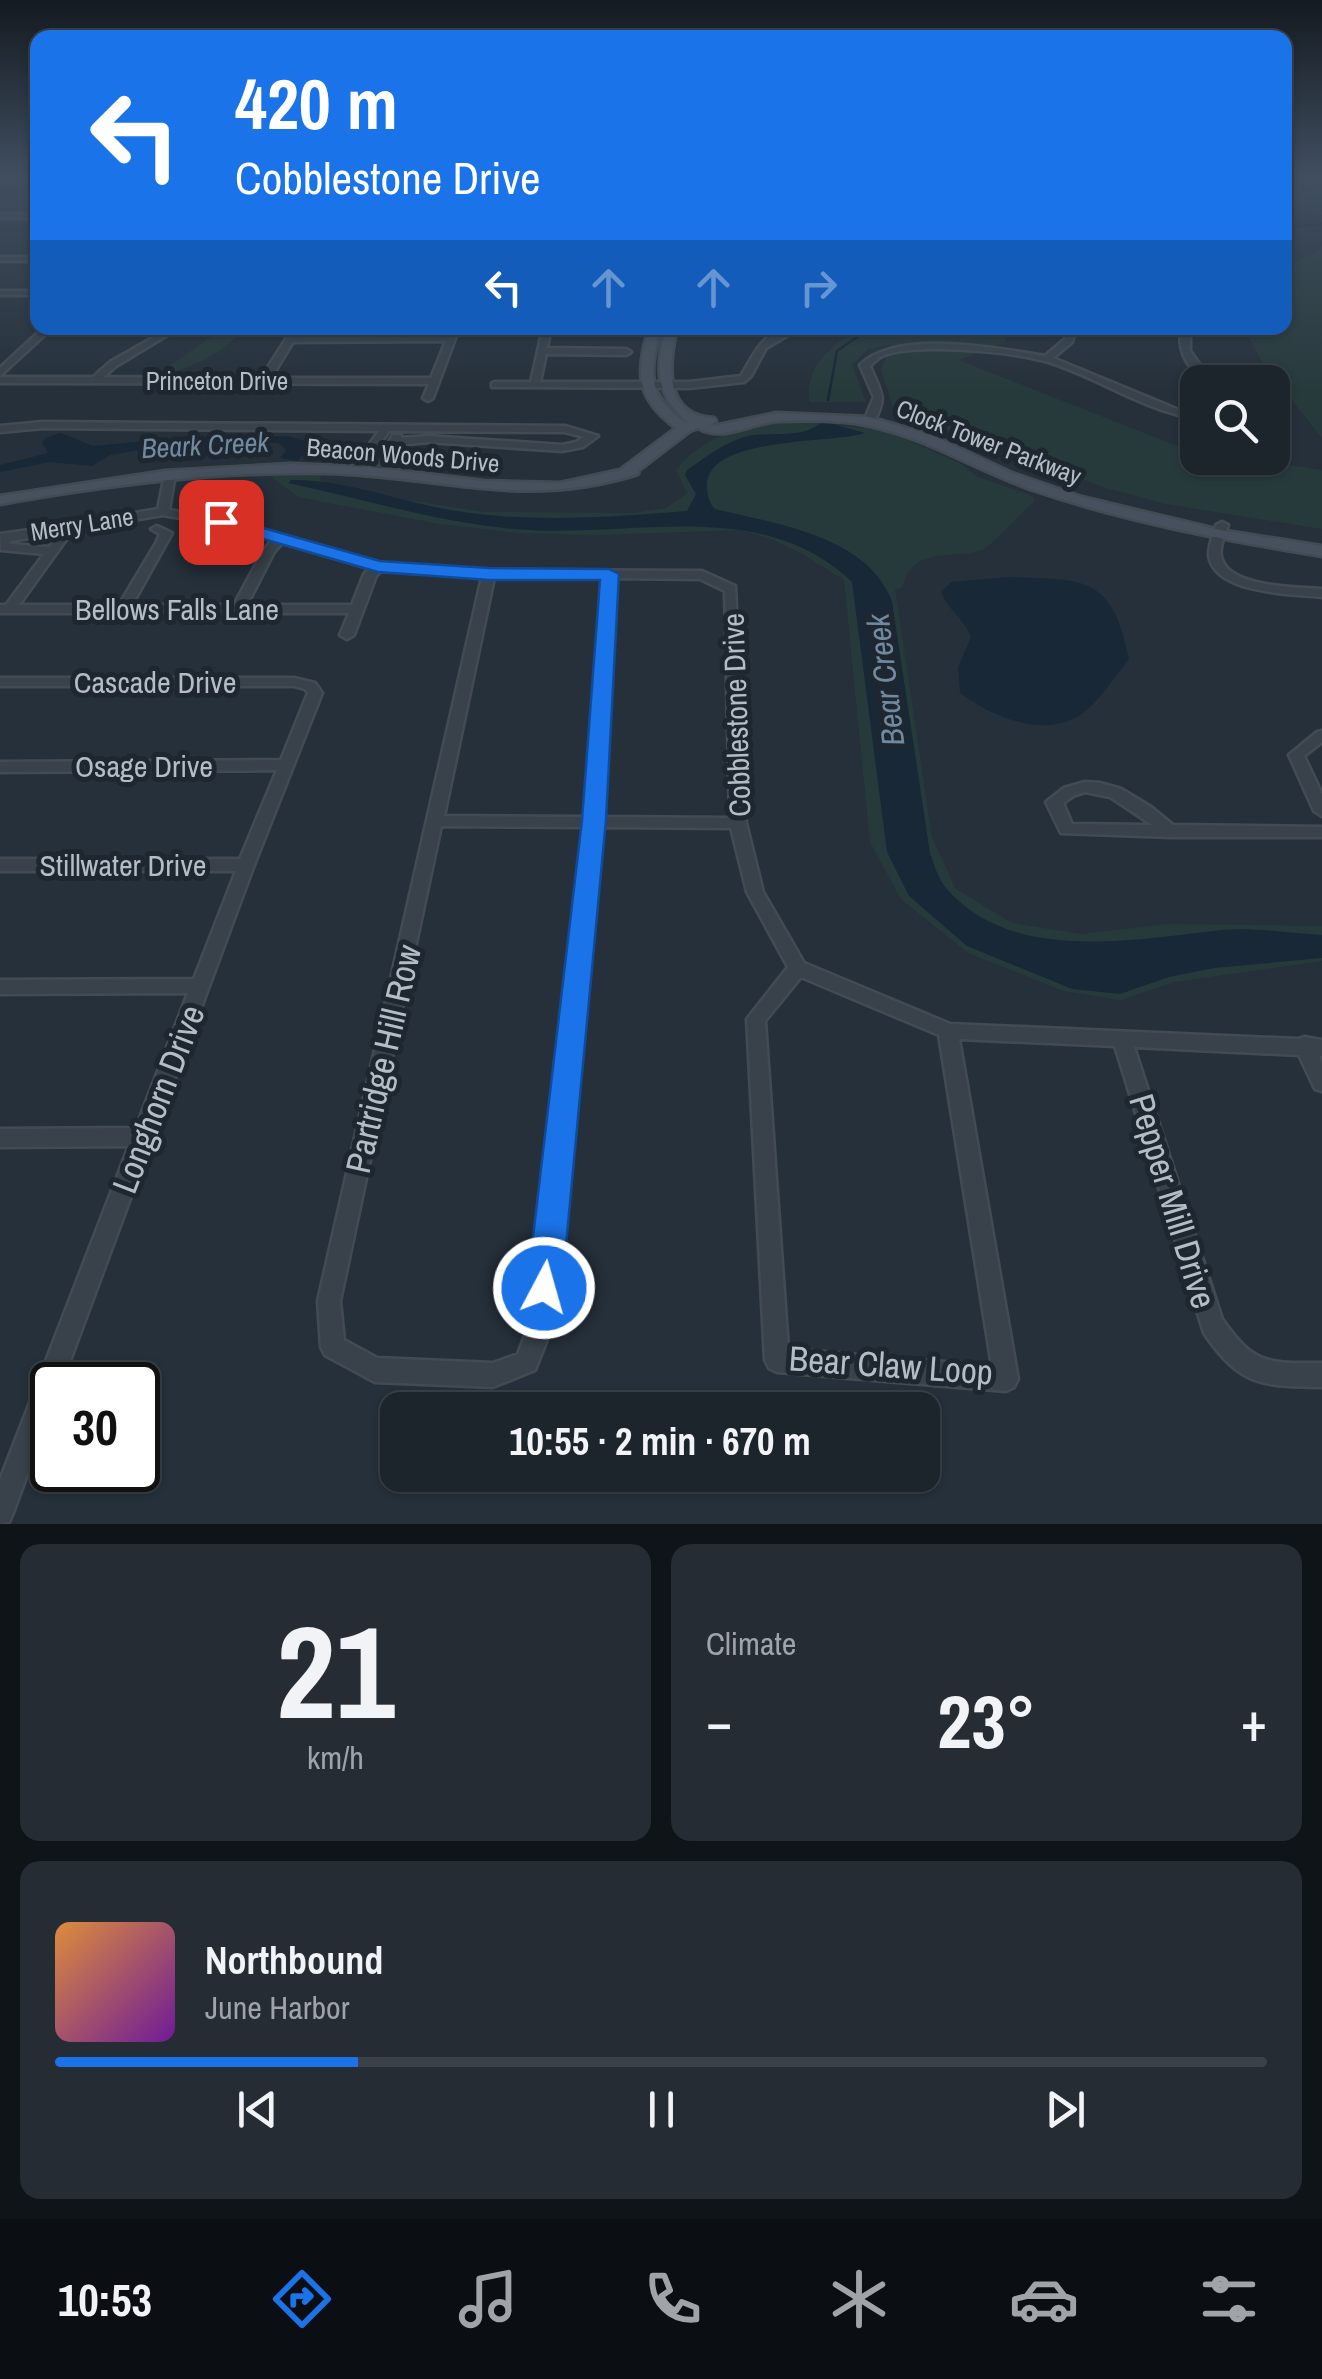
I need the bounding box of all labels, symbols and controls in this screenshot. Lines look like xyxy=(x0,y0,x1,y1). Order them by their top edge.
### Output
text: 420 m xyxy=(235,57,398,151)
icon: left xyxy=(70,70,200,200)
text: Cobblestone Drive xyxy=(235,147,541,208)
icon: left xyxy=(476,260,531,315)
icon: ahead xyxy=(581,260,636,315)
icon: ahead xyxy=(686,260,741,315)
icon: right xyxy=(791,260,846,315)
street label: Princeton Drive xyxy=(146,364,288,398)
map controls xyxy=(1180,365,1290,475)
button: search xyxy=(1180,365,1290,475)
street label: Clock Tower Parkway xyxy=(892,391,1087,493)
water label: Beark Creek xyxy=(140,423,271,467)
street label: Beacon Woods Drive xyxy=(305,430,501,480)
pin xyxy=(179,480,264,565)
icon: arrive xyxy=(194,495,249,550)
street label: Merry Lane xyxy=(28,499,136,549)
street label: Bellows Falls Lane xyxy=(75,589,279,629)
water label: Bear Creek xyxy=(855,611,914,748)
street label: Cobblestone Drive xyxy=(712,612,760,818)
street label: Cascade Drive xyxy=(74,662,236,702)
street label: Osage Drive xyxy=(75,746,213,786)
street label: Stillwater Drive xyxy=(40,845,206,885)
street label: Partridge Hill Row xyxy=(334,940,432,1178)
street label: Longhorn Drive xyxy=(101,998,215,1200)
street label: Pepper Mill Drive xyxy=(1118,1088,1228,1314)
position arrow xyxy=(492,1236,596,1340)
street label: Bear Claw Loop xyxy=(788,1334,994,1396)
speed limit sign: 30 xyxy=(30,1362,160,1492)
text: 10:55 · 2 min · 670 m xyxy=(509,1416,811,1467)
text: 21 xyxy=(276,1583,395,1759)
text: Climate xyxy=(706,1622,796,1665)
text: 23° xyxy=(937,1670,1036,1771)
text: − xyxy=(706,1684,732,1758)
text: + xyxy=(1241,1684,1267,1758)
text: km/h xyxy=(307,1736,364,1779)
text: Northbound xyxy=(205,1935,383,1986)
text: June Harbor xyxy=(205,1986,349,2029)
icon: previous xyxy=(230,2082,285,2137)
icon: pause xyxy=(634,2082,689,2137)
icon: next xyxy=(1038,2082,1093,2137)
icon: directions xyxy=(267,2264,337,2334)
icon: music xyxy=(453,2264,523,2334)
icon: phone xyxy=(638,2264,708,2334)
icon: climate xyxy=(824,2264,894,2334)
icon: car xyxy=(1009,2264,1079,2334)
icon: filters xyxy=(1194,2264,1264,2334)
text: 10:53 xyxy=(58,2269,152,2330)

